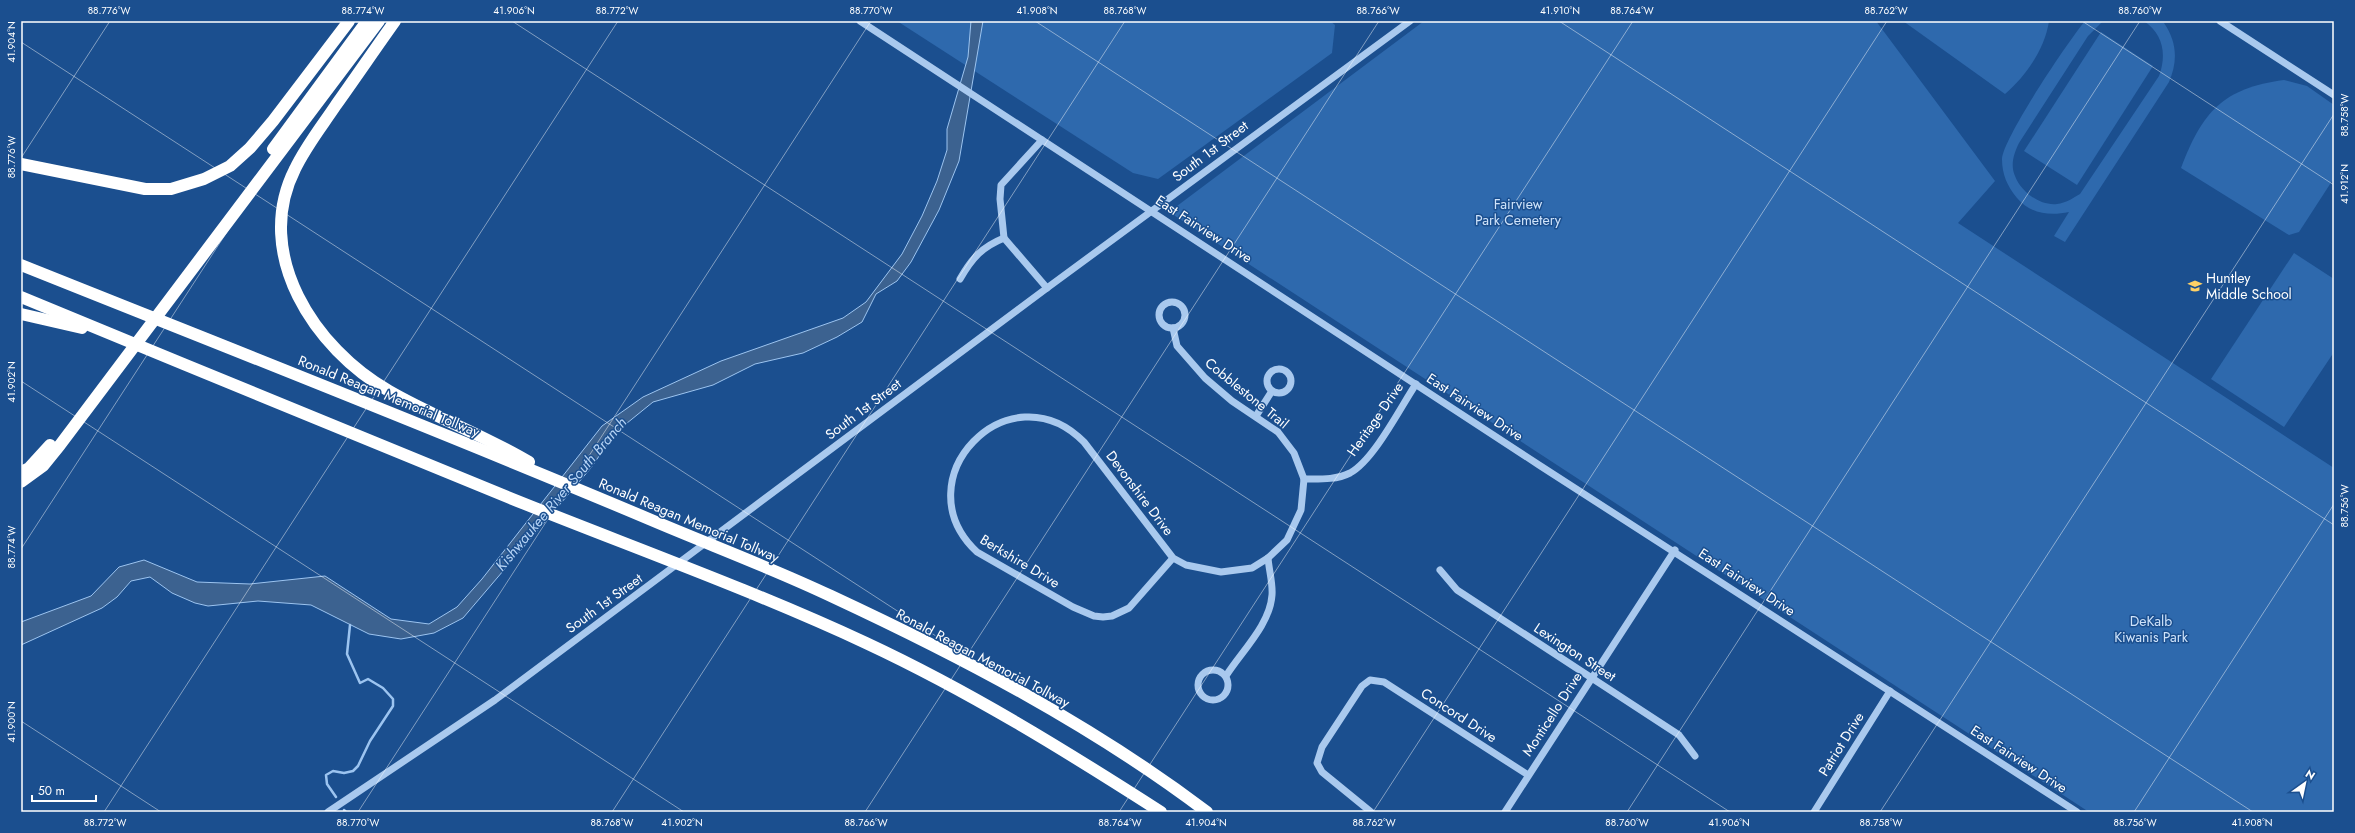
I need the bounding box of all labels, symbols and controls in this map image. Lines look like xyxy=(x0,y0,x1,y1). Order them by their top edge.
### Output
text: 88.776°W xyxy=(88,3,130,18)
text: 88.774°W xyxy=(342,3,384,18)
text: 41.906°N xyxy=(493,3,535,18)
text: 88.772°W xyxy=(596,3,638,18)
text: 88.770°W xyxy=(850,3,893,18)
text: 41.908°N xyxy=(1016,3,1058,18)
text: 88.768°W xyxy=(1104,3,1147,18)
text: 88.766°W xyxy=(1356,3,1400,18)
text: 41.910°N xyxy=(1540,3,1580,18)
text: 88.764°W xyxy=(1610,3,1654,18)
text: 88.762°W xyxy=(1864,3,1908,18)
text: 88.760°W xyxy=(2118,3,2162,18)
text: 41.904°N xyxy=(4,21,19,63)
text: 88.758°W xyxy=(2337,94,2352,136)
street label: South 1st Street xyxy=(1168,115,1253,186)
text: 88.776°W xyxy=(4,136,19,178)
text: 41.912°N xyxy=(2337,164,2352,204)
street label: East Fairview Drive xyxy=(1152,190,1256,268)
park label: Fairview Park Cemetery xyxy=(1475,194,1562,230)
place label: Huntley Middle School xyxy=(2206,268,2292,304)
school or university icon: Huntley Middle School xyxy=(2187,278,2203,294)
street label: Ronald Reagan Memorial Tollway xyxy=(295,350,484,442)
street label: Cobblestone Trail xyxy=(1201,353,1293,433)
text: 41.902°N xyxy=(4,361,19,403)
street label: East Fairview Drive xyxy=(1423,368,1527,446)
street label: South 1st Street xyxy=(821,373,906,444)
street label: Heritage Drive xyxy=(1342,378,1408,460)
water label: Kishwaukee River South Branch xyxy=(490,412,632,576)
street label: Devonshire Drive xyxy=(1102,447,1178,539)
street label: Ronald Reagan Memorial Tollway xyxy=(596,473,783,567)
text: 88.756°W xyxy=(2337,484,2352,528)
text: 88.774°W xyxy=(4,526,19,568)
street label: Berkshire Drive xyxy=(976,529,1064,593)
street label: East Fairview Drive xyxy=(1695,543,1799,621)
street label: South 1st Street xyxy=(562,568,647,638)
street label: Ronald Reagan Memorial Tollway xyxy=(893,604,1074,713)
park label: DeKalb Kiwanis Park xyxy=(2114,611,2189,647)
street label: Lexington Street xyxy=(1530,618,1620,686)
street label: Monticello Drive xyxy=(1517,668,1587,760)
street label: Concord Drive xyxy=(1417,683,1501,747)
text: 41.900°N xyxy=(4,701,19,743)
street label: Patriot Drive xyxy=(1813,708,1869,780)
street label: East Fairview Drive xyxy=(1967,720,2071,798)
north arrow xyxy=(2285,763,2325,803)
text: N xyxy=(2302,766,2318,784)
scale bar xyxy=(32,777,96,803)
text: 50 m xyxy=(38,782,65,800)
text: 88.772°W xyxy=(84,815,126,830)
text: 88.770°W xyxy=(337,815,380,830)
text: 88.768°W xyxy=(591,815,634,830)
text: 41.902°N xyxy=(661,815,703,830)
text: 88.766°W xyxy=(844,815,888,830)
text: 88.764°W xyxy=(1098,815,1142,830)
text: 41.904°N xyxy=(1185,815,1227,830)
text: 88.762°W xyxy=(1352,815,1396,830)
text: 88.760°W xyxy=(1605,815,1649,830)
text: 41.906°N xyxy=(1708,815,1750,830)
text: 88.758°W xyxy=(1860,815,1902,830)
text: 88.756°W xyxy=(2113,815,2157,830)
text: 41.908°N xyxy=(2231,815,2273,830)

